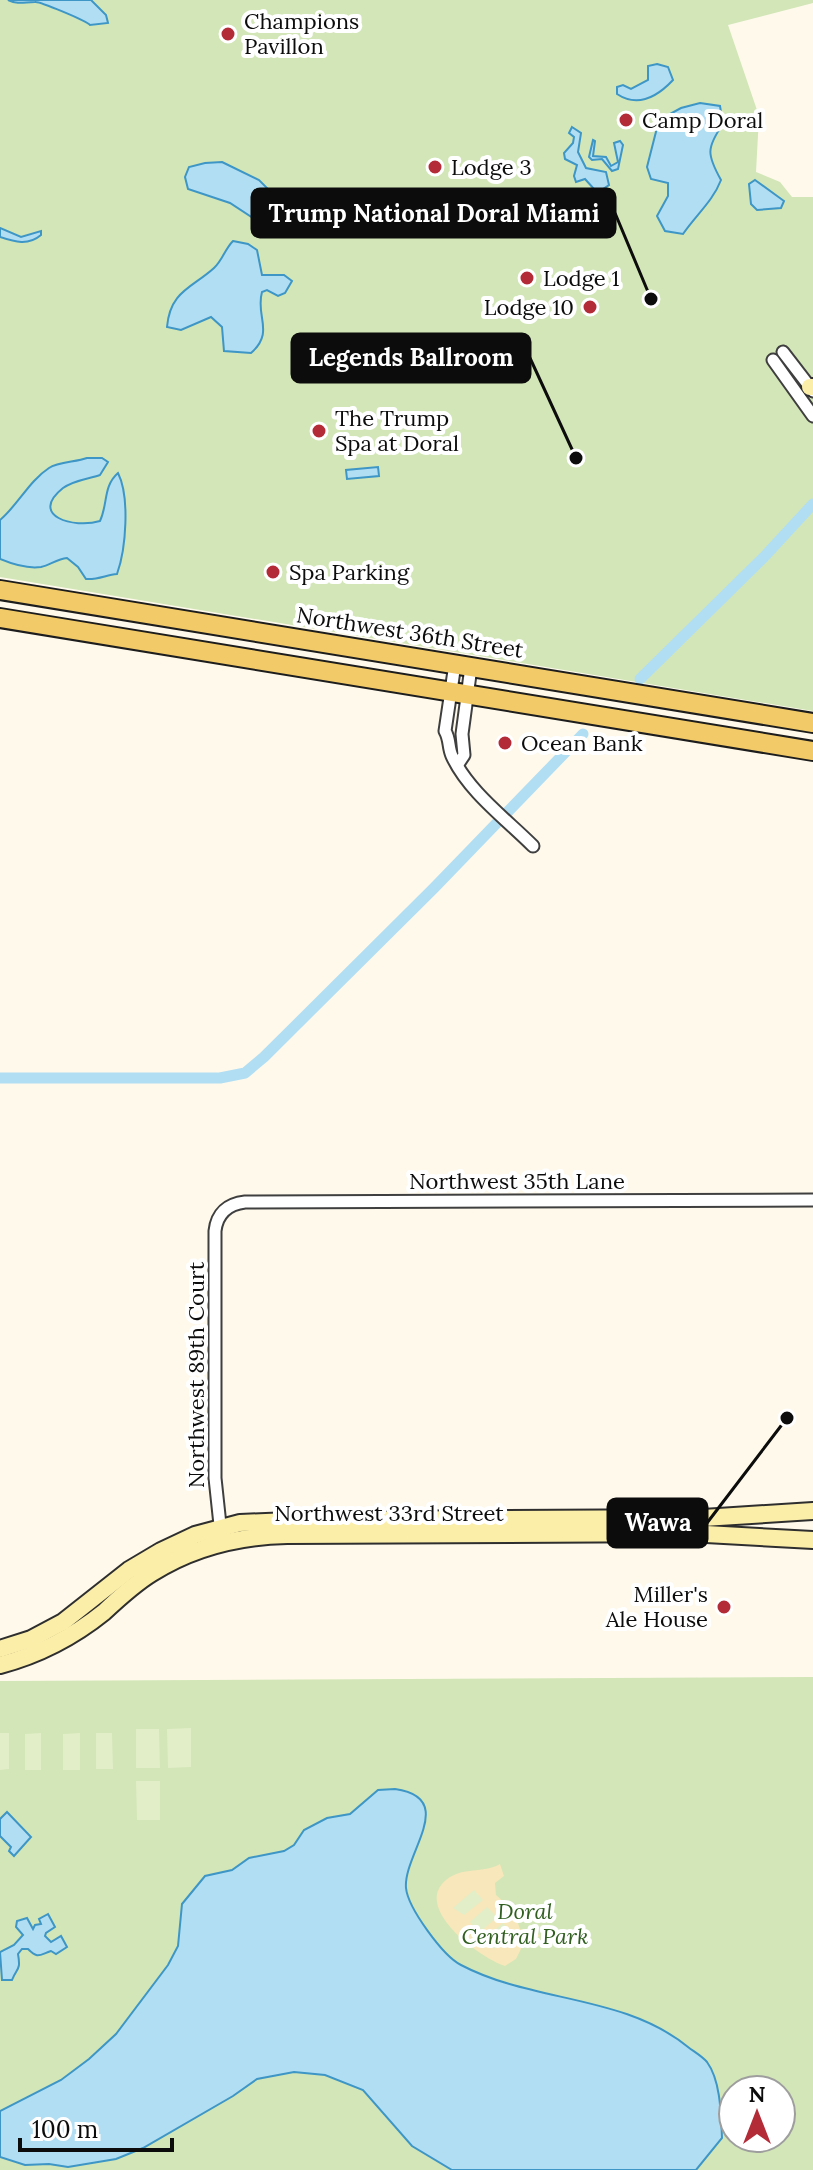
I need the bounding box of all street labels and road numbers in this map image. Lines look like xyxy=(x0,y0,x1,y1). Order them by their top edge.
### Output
street label: Northwest 36th Street xyxy=(295,600,526,664)
street label: Northwest 35th Lane xyxy=(409,1167,625,1195)
street label: Northwest 89th Court xyxy=(182,1261,210,1488)
street label: Northwest 33rd Street xyxy=(274,1499,504,1527)

